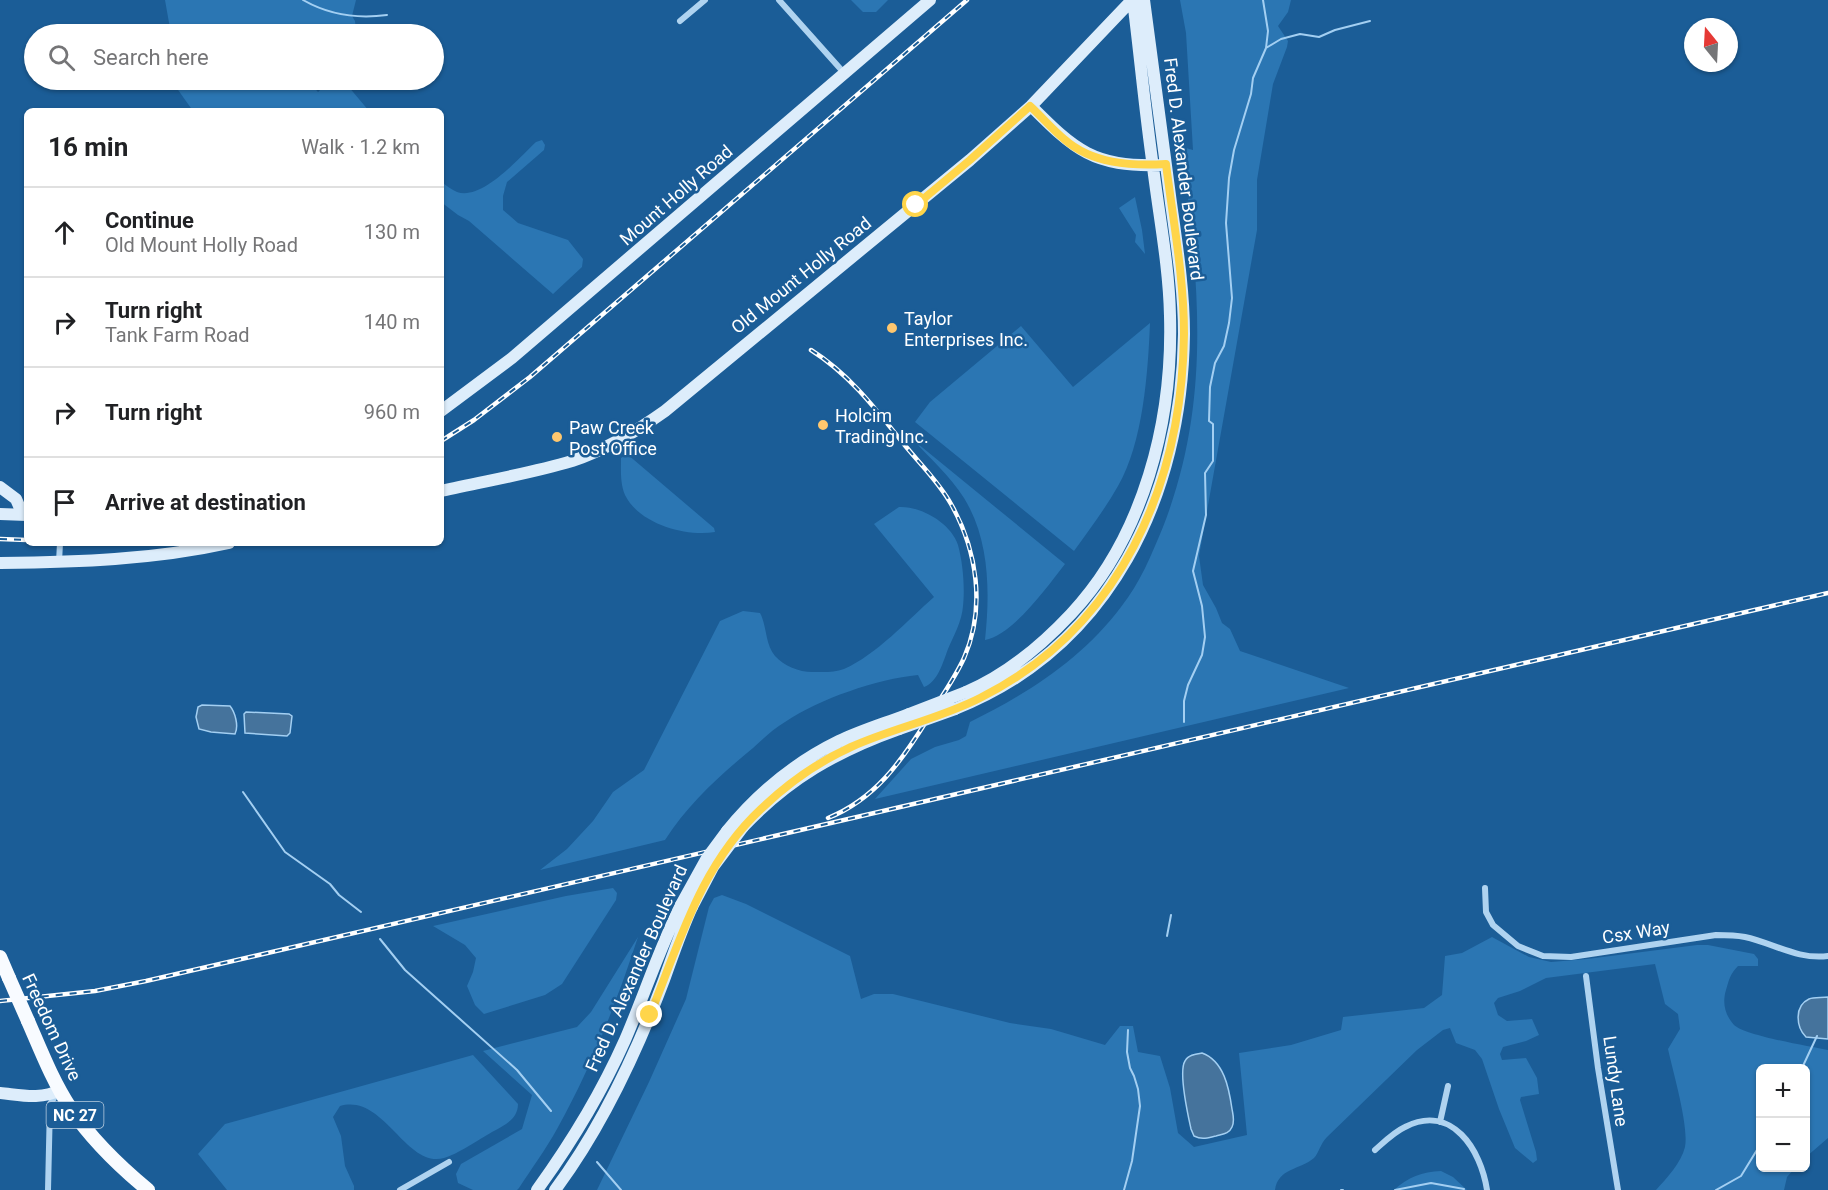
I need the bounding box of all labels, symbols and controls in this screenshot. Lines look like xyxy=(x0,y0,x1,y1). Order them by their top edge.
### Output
north arrow xyxy=(1684,18,1738,72)
search box xyxy=(24,24,444,90)
icon: search xyxy=(45,41,78,74)
text: Search here xyxy=(93,45,209,70)
street label: Fred D. Alexander Boulevard xyxy=(1160,56,1208,282)
text: 16 min xyxy=(48,132,128,162)
text: Walk · 1.2 km xyxy=(301,135,420,159)
street label: Mount Holly Road xyxy=(615,140,737,250)
route start xyxy=(902,191,928,217)
text: Continue xyxy=(105,208,194,233)
street label: Old Mount Holly Road xyxy=(727,212,875,338)
icon: ahead xyxy=(48,216,81,249)
text: 130 m xyxy=(364,220,420,244)
text: Old Mount Holly Road xyxy=(105,233,298,257)
text: Turn right xyxy=(105,298,202,323)
icon: right xyxy=(48,306,81,339)
place label: Taylor Enterprises Inc. xyxy=(904,308,1028,350)
text: 140 m xyxy=(364,310,420,334)
marker: Taylor Enterprises Inc. xyxy=(885,321,899,335)
text: Tank Farm Road xyxy=(105,323,250,347)
icon: right xyxy=(48,396,81,429)
text: Turn right xyxy=(105,400,202,425)
text: 960 m xyxy=(364,400,420,424)
place label: Holcim Trading Inc. xyxy=(835,405,929,447)
place label: Paw Creek Post Office xyxy=(569,417,657,459)
marker: Holcim Trading Inc. xyxy=(816,418,830,432)
marker: Paw Creek Post Office xyxy=(550,430,564,444)
icon: arrive xyxy=(48,486,81,519)
text: Arrive at destination xyxy=(105,490,306,515)
street label: Fred D. Alexander Boulevard xyxy=(581,861,691,1075)
street label: Csx Way xyxy=(1601,916,1672,948)
street label: Freedom Drive xyxy=(18,970,86,1084)
route end xyxy=(636,1001,662,1027)
street label: Lundy Lane xyxy=(1599,1034,1633,1128)
map controls xyxy=(1756,1064,1810,1172)
button: + xyxy=(1756,1064,1810,1118)
road number: NC 27 xyxy=(46,1102,104,1128)
button: − xyxy=(1756,1118,1810,1172)

